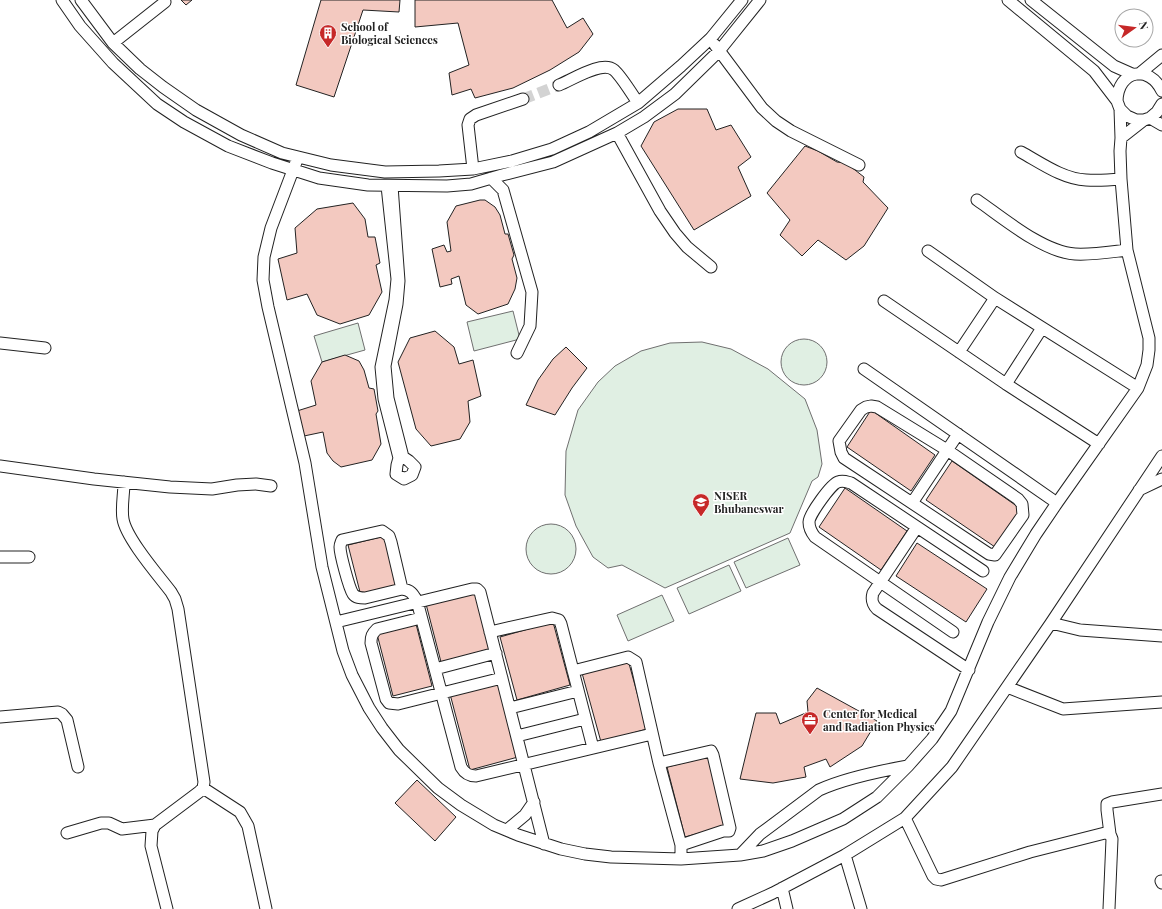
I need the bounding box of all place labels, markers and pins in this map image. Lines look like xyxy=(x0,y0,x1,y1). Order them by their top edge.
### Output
place label: School of Biological Sciences xyxy=(341,19,438,47)
building icon: School of Biological Sciences xyxy=(318,23,338,48)
place label: NISER Bhubaneswar xyxy=(714,488,784,516)
school or university icon: NISER Bhubaneswar xyxy=(691,492,711,517)
place label: Center for Medical and Radiation Physics xyxy=(823,706,935,734)
office icon: Center for Medical and Radiation Physics xyxy=(800,710,820,735)

